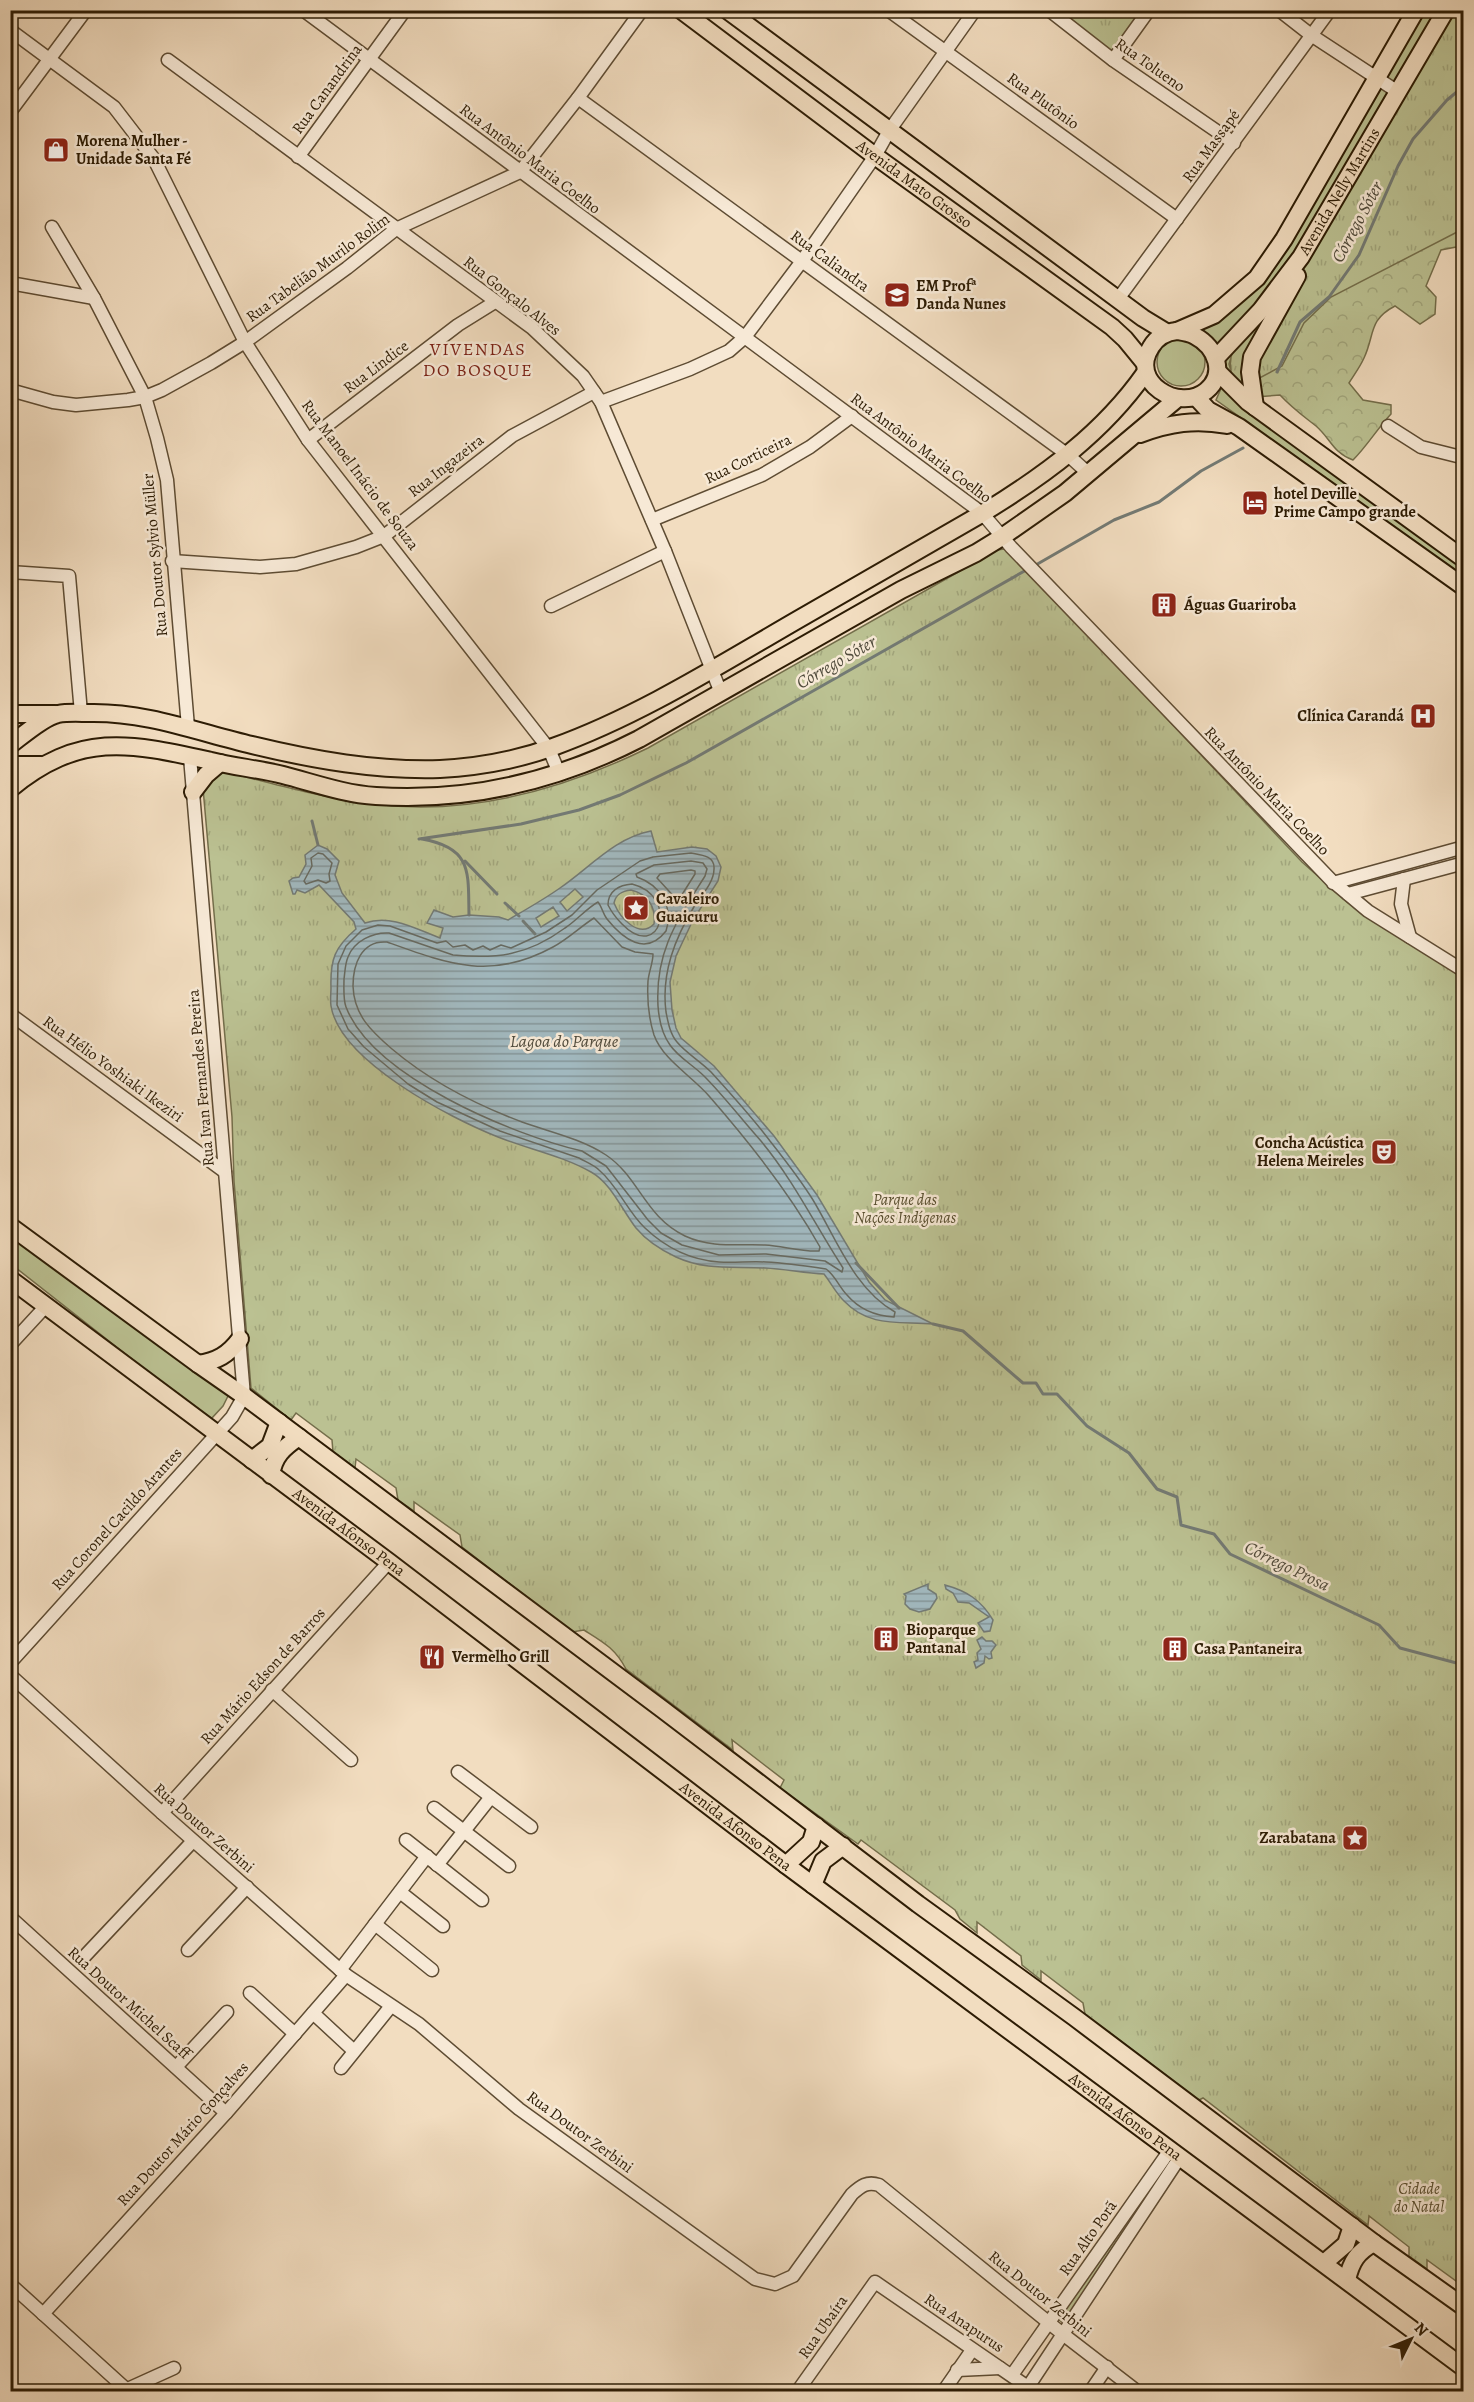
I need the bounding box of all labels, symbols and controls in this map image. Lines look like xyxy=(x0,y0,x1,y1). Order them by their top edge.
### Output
street label: Rua Tolueno xyxy=(1111,33,1189,97)
street label: Rua Canandrina xyxy=(287,39,368,139)
street label: Rua Plutônio xyxy=(1002,67,1084,135)
street label: Rua Antônio Maria Coelho xyxy=(455,99,605,219)
street label: Rua Massapé xyxy=(1177,105,1245,187)
street label: Avenida Nelly Martins xyxy=(1293,124,1385,260)
place label: Morena Mulher - Unidade Santa Fé xyxy=(76,130,191,170)
street label: Avenida Mato Grosso xyxy=(851,134,977,234)
shop icon: Morena Mulher - Unidade Santa Fé xyxy=(41,135,71,165)
water label: Córrego Sóter xyxy=(1326,177,1389,267)
street label: Rua Tabelião Murilo Rolim xyxy=(242,208,394,328)
street label: Rua Caliandra xyxy=(786,225,874,297)
street label: Rua Gonçalo Alves xyxy=(459,251,565,341)
place label: EM Profª Danda Nunes xyxy=(916,275,1006,315)
school or university icon: EM Profª Danda Nunes xyxy=(882,280,912,310)
street label: Rua Lindice xyxy=(339,335,413,399)
district label: VIVENDAS DO BOSQUE xyxy=(423,337,533,382)
street label: Rua Antônio Maria Coelho xyxy=(846,388,996,508)
street label: Rua Manoel Inácio de Souza xyxy=(296,395,424,555)
street label: Rua Corticeira xyxy=(701,428,795,489)
street label: Rua Ingazeira xyxy=(403,429,489,503)
street label: Rua Doutor Sylvio Müller xyxy=(137,472,173,638)
place label: hotel Deville Prime Campo grande xyxy=(1274,483,1416,523)
hotel icon: hotel Deville Prime Campo grande xyxy=(1240,488,1270,518)
building icon: Águas Guariroba xyxy=(1149,590,1179,620)
place label: Águas Guariroba xyxy=(1183,594,1297,616)
water label: Córrego Sóter xyxy=(792,629,881,694)
hospital icon: Clínica Carandá xyxy=(1408,701,1438,731)
place label: Clínica Carandá xyxy=(1297,705,1404,727)
street label: Rua Antônio Maria Coelho xyxy=(1200,722,1334,860)
place label: Cavaleiro Guaicuru xyxy=(656,888,719,928)
place icon: Cavaleiro Guaicuru xyxy=(621,893,651,923)
street label: Rua Ivan Fernandes Pereira xyxy=(182,988,220,1167)
street label: Rua Hélio Yoshiaki Ikeziri xyxy=(38,1011,188,1127)
water label: Lagoa do Parque xyxy=(510,1029,619,1053)
place label: Concha Acústica Helena Meireles xyxy=(1255,1132,1364,1172)
theatre icon: Concha Acústica Helena Meireles xyxy=(1369,1137,1399,1167)
park label: Parque das Nações Indígenas xyxy=(854,1189,957,1229)
street label: Rua Coronel Cacildo Arantes xyxy=(47,1443,187,1595)
street label: Avenida Afonso Pena xyxy=(287,1482,410,1582)
water label: Córrego Prosa xyxy=(1241,1535,1333,1597)
street label: Rua Mário Edson de Barros xyxy=(195,1603,331,1749)
place label: Bioparque Pantanal xyxy=(906,1619,976,1659)
building icon: Bioparque Pantanal xyxy=(871,1624,901,1654)
building icon: Casa Pantaneira xyxy=(1160,1634,1190,1664)
place label: Casa Pantaneira xyxy=(1194,1638,1303,1660)
restaurant icon: Vermelho Grill xyxy=(417,1642,447,1672)
place label: Vermelho Grill xyxy=(451,1646,550,1668)
street label: Avenida Afonso Pena xyxy=(674,1776,797,1877)
street label: Rua Doutor Zerbini xyxy=(149,1778,259,1878)
place icon: Zarabatana xyxy=(1340,1823,1370,1853)
place label: Zarabatana xyxy=(1259,1827,1336,1849)
street label: Rua Doutor Michel Scaff xyxy=(63,1942,197,2066)
street label: Rua Doutor Mário Gonçalves xyxy=(112,2057,254,2211)
street label: Avenida Afonso Pena xyxy=(1063,2067,1187,2166)
street label: Rua Doutor Zerbini xyxy=(522,2086,638,2178)
park label: Cidade do Natal xyxy=(1394,2178,1444,2218)
street label: Rua Alto Porã xyxy=(1054,2195,1122,2280)
street label: Rua Doutor Zerbini xyxy=(984,2245,1096,2343)
street label: Rua Anapurus xyxy=(920,2288,1008,2358)
street label: Rua Ubaíra xyxy=(793,2290,853,2363)
north arrow xyxy=(1381,2309,1441,2369)
text: N xyxy=(1409,2318,1433,2341)

